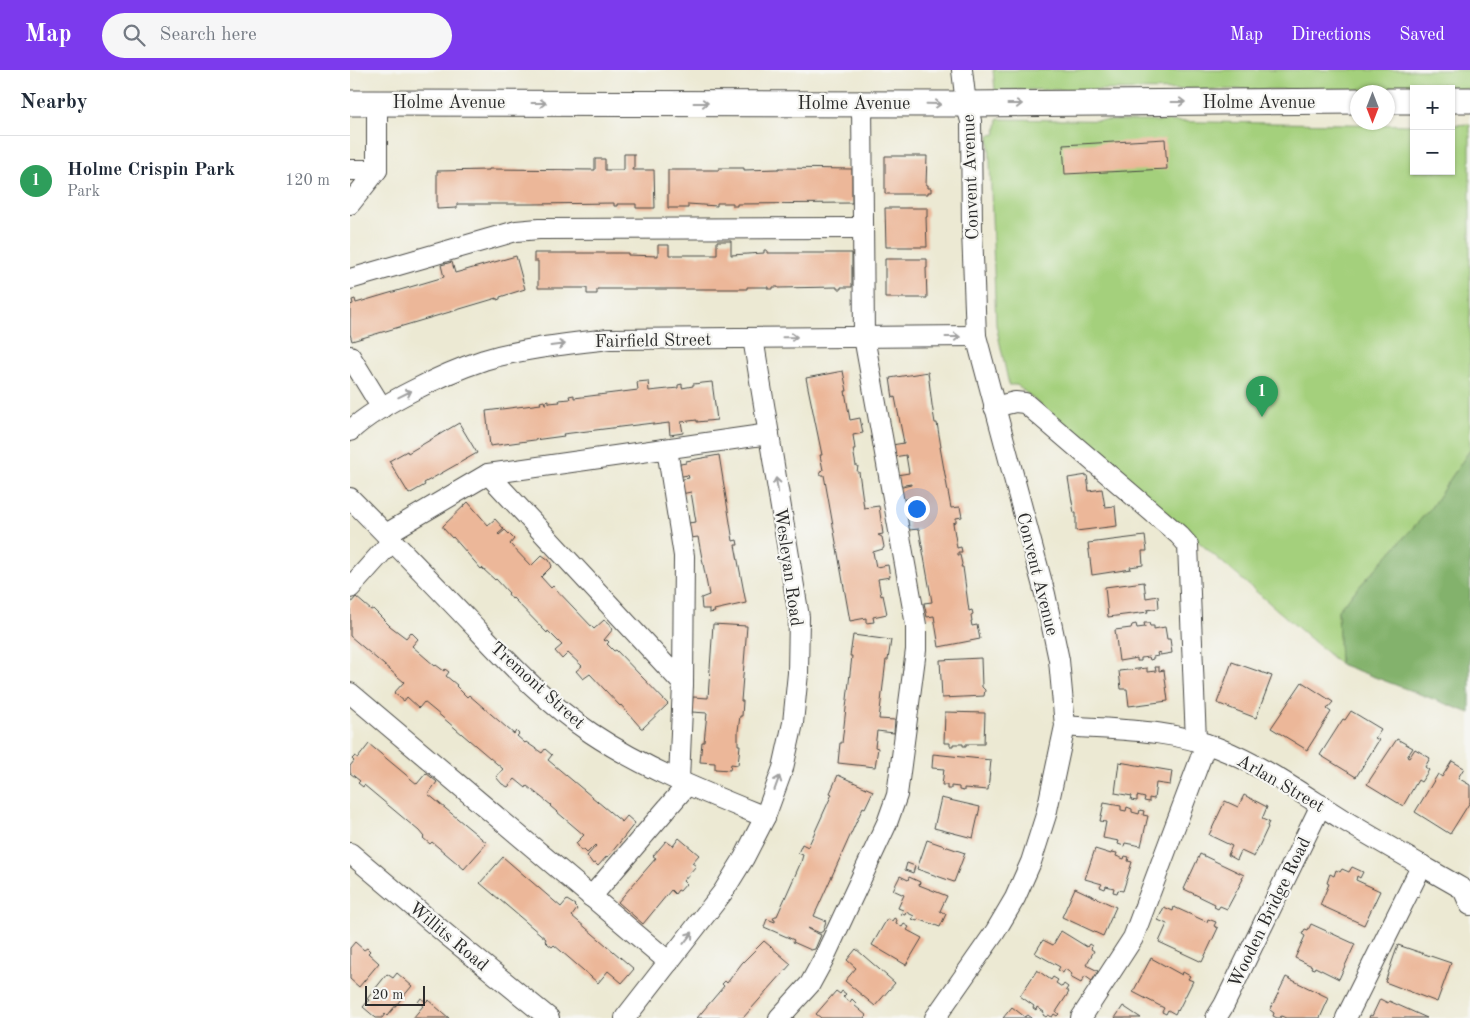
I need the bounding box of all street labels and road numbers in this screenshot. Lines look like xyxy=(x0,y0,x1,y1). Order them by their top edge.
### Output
street label: Holme Avenue xyxy=(393,94,505,112)
street label: Holme Avenue xyxy=(1203,94,1315,112)
street label: Holme Avenue xyxy=(798,95,910,113)
street label: Convent Avenue xyxy=(960,114,982,240)
street label: Fairfield Street xyxy=(594,331,712,351)
street label: Wesleyan Road xyxy=(771,507,805,628)
street label: Convent Avenue xyxy=(1013,511,1061,638)
street label: Tremont Street xyxy=(487,639,588,733)
street label: Arlan Street xyxy=(1234,752,1327,816)
street label: Wooden Bridge Road xyxy=(1226,834,1314,991)
street label: Willits Road xyxy=(405,899,491,975)

